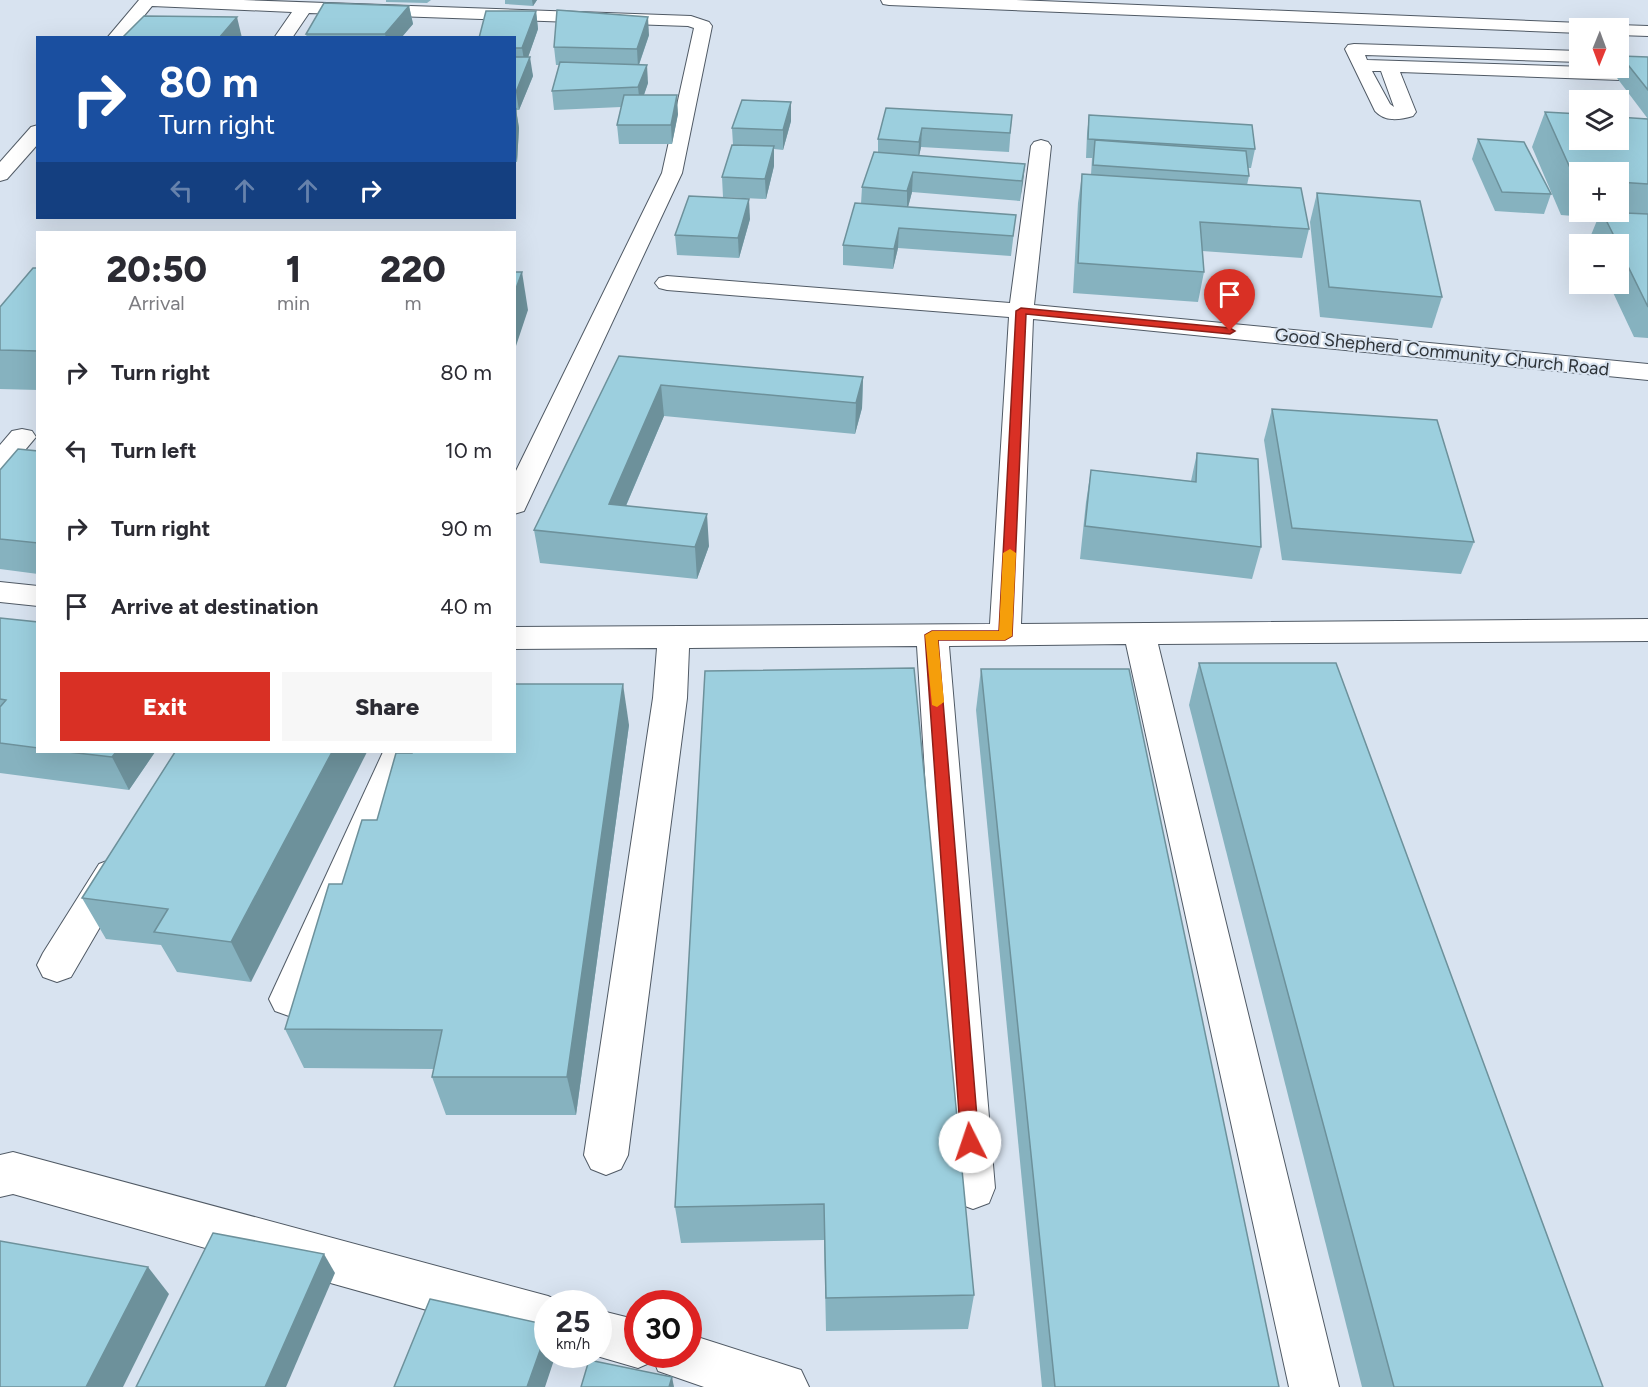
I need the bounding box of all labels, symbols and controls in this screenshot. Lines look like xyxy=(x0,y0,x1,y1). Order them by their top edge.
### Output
north arrow xyxy=(1569,18,1629,78)
map controls xyxy=(1569,18,1629,294)
text: 80 m xyxy=(159,57,259,108)
icon: right xyxy=(60,60,138,138)
button: layers xyxy=(1569,90,1629,150)
text: Turn right xyxy=(159,108,275,141)
button: + xyxy=(1569,162,1629,222)
icon: left xyxy=(165,174,198,207)
icon: ahead xyxy=(228,174,261,207)
icon: ahead xyxy=(291,174,324,207)
icon: right xyxy=(354,174,387,207)
button: − xyxy=(1569,234,1629,294)
text: 20:50 xyxy=(106,248,207,291)
text: 1 xyxy=(286,248,301,291)
text: 220 xyxy=(380,248,446,291)
pin xyxy=(1204,269,1255,331)
icon: arrive xyxy=(1213,278,1246,311)
text: Arrival xyxy=(128,291,185,315)
text: min xyxy=(277,291,310,315)
text: m xyxy=(404,291,421,315)
street label: Good Shepherd Community Church Road xyxy=(1274,324,1610,380)
icon: right xyxy=(60,356,93,389)
text: Turn right xyxy=(111,359,210,386)
text: 80 m xyxy=(440,359,492,386)
icon: left xyxy=(60,434,93,467)
text: Turn left xyxy=(111,437,197,464)
text: 10 m xyxy=(445,437,492,464)
icon: right xyxy=(60,512,93,545)
text: Turn right xyxy=(111,515,210,542)
text: 90 m xyxy=(441,515,492,542)
icon: arrive xyxy=(60,590,93,623)
text: Arrive at destination xyxy=(111,593,319,620)
text: 40 m xyxy=(440,593,492,620)
button: Exit xyxy=(60,672,270,741)
button: Share xyxy=(282,672,492,741)
position arrow xyxy=(938,1110,1002,1174)
speed limit sign: 30 xyxy=(624,1290,702,1368)
text: 25 xyxy=(556,1303,590,1340)
text: km/h xyxy=(556,1335,590,1353)

